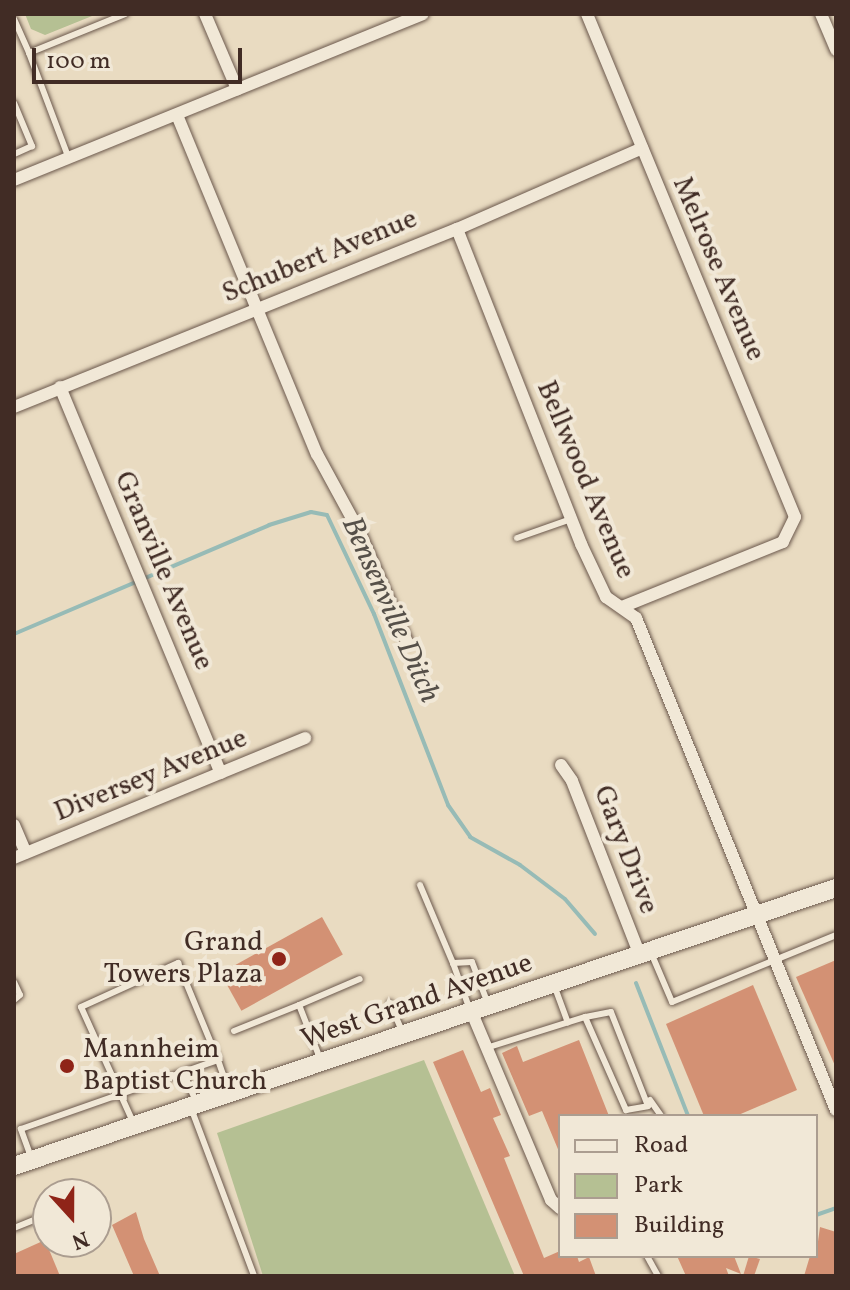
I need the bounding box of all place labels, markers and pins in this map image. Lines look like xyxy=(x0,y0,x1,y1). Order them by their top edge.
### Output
place label: Grand Towers Plaza xyxy=(103,926,263,992)
marker: Grand Towers Plaza xyxy=(270,950,288,968)
place label: Mannheim Baptist Church xyxy=(83,1033,267,1099)
marker: Mannheim Baptist Church xyxy=(58,1057,76,1075)

